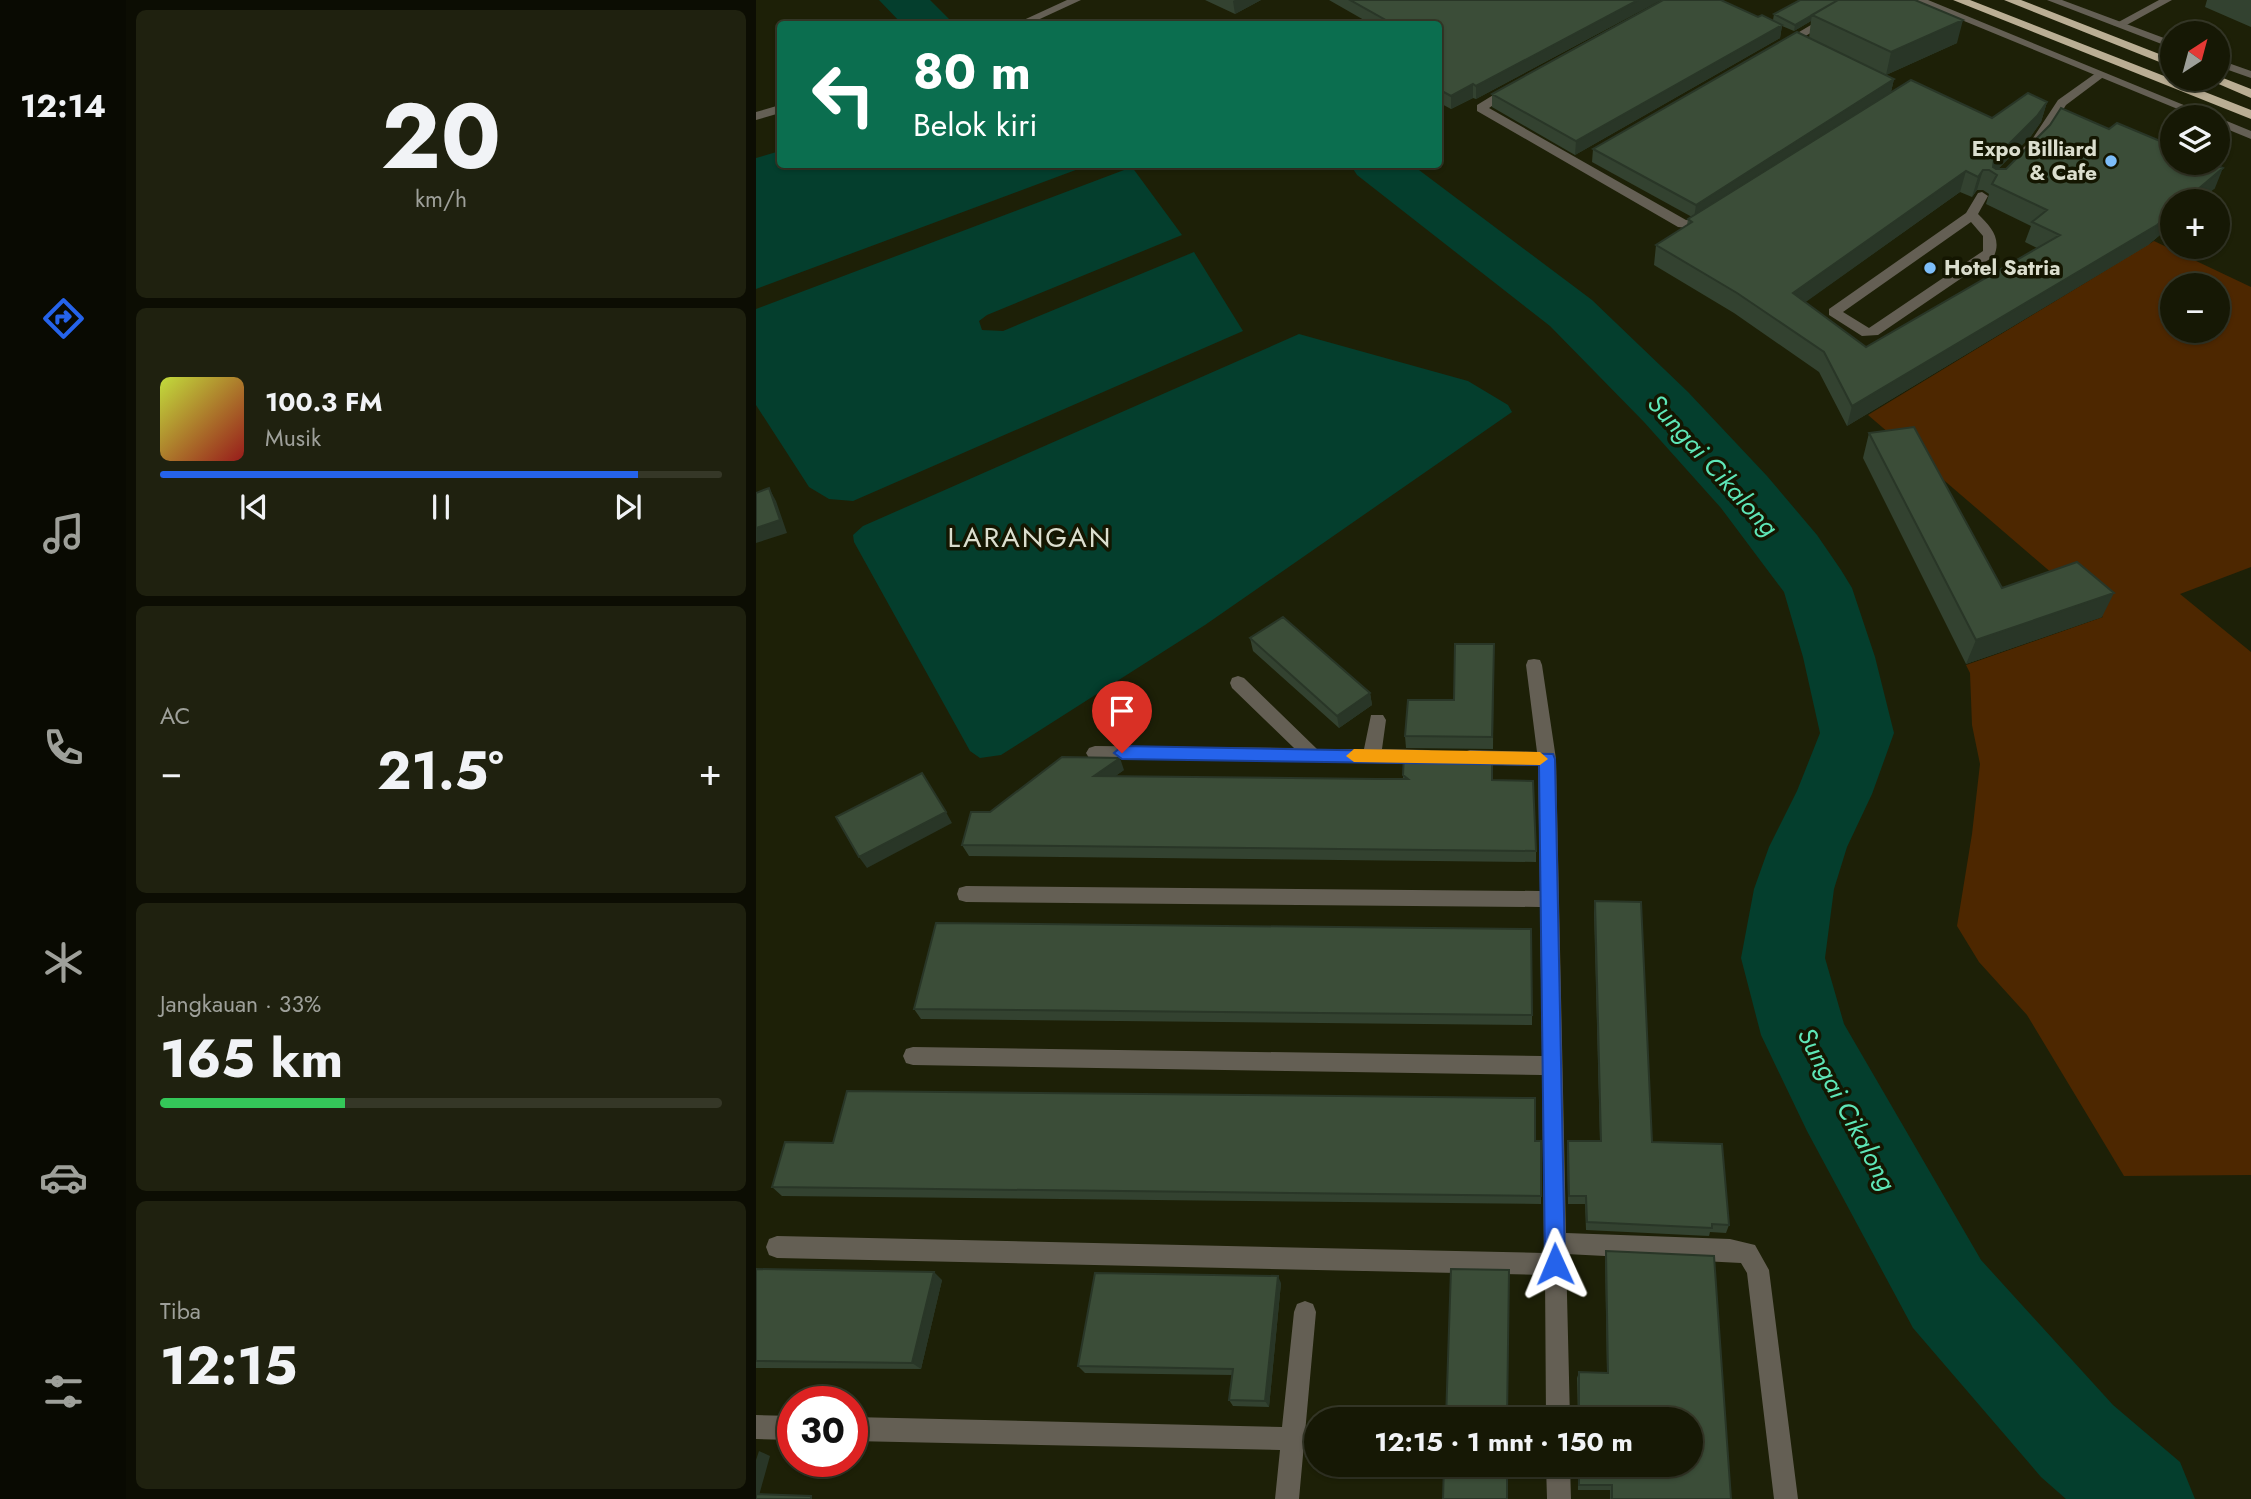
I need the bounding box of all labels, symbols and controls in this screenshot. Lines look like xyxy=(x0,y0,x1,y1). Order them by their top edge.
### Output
north arrow xyxy=(2160,21,2230,91)
map controls xyxy=(2160,21,2230,343)
text: 80 m xyxy=(913,37,1031,107)
icon: left xyxy=(798,49,889,140)
text: 20 xyxy=(381,71,501,202)
text: 12:14 xyxy=(20,83,106,129)
text: Belok kiri xyxy=(913,102,1038,148)
button: layers xyxy=(2160,105,2230,175)
place label: Expo Billiard & Cafe xyxy=(1972,134,2097,188)
marker: Expo Billiard & Cafe xyxy=(2103,153,2119,169)
text: km/h xyxy=(415,182,467,216)
button: + xyxy=(2160,189,2230,259)
place label: Hotel Satria xyxy=(1944,253,2060,283)
marker: Hotel Satria xyxy=(1922,260,1938,276)
button: − xyxy=(2160,273,2230,343)
icon: directions xyxy=(39,294,88,343)
text: 100.3 FM xyxy=(265,383,383,421)
water label: Sungai Cikalong xyxy=(1639,385,1787,545)
text: Musik xyxy=(265,421,321,455)
icon: previous xyxy=(235,488,273,526)
icon: pause xyxy=(422,488,460,526)
icon: next xyxy=(609,488,647,526)
icon: music xyxy=(39,509,88,558)
district label: LARANGAN xyxy=(948,517,1112,558)
pin xyxy=(1092,681,1152,753)
icon: arrive xyxy=(1103,692,1141,730)
text: AC xyxy=(160,699,190,733)
icon: phone xyxy=(39,723,88,772)
text: 21.5° xyxy=(377,733,504,809)
text: − xyxy=(160,744,182,799)
text: + xyxy=(699,744,722,799)
icon: climate xyxy=(39,938,88,987)
text: Jangkauan · 33% xyxy=(160,987,321,1021)
text: 165 km xyxy=(160,1021,343,1097)
water label: Sungai Cikalong xyxy=(1788,1021,1906,1197)
icon: car xyxy=(39,1153,88,1202)
position arrow xyxy=(1518,1227,1592,1301)
text: Tiba xyxy=(160,1294,201,1328)
text: 12:15 xyxy=(160,1328,297,1404)
icon: filters xyxy=(39,1367,88,1416)
speed limit sign: 30 xyxy=(777,1386,868,1477)
text: 12:15 · 1 mnt · 150 m xyxy=(1374,1423,1633,1461)

